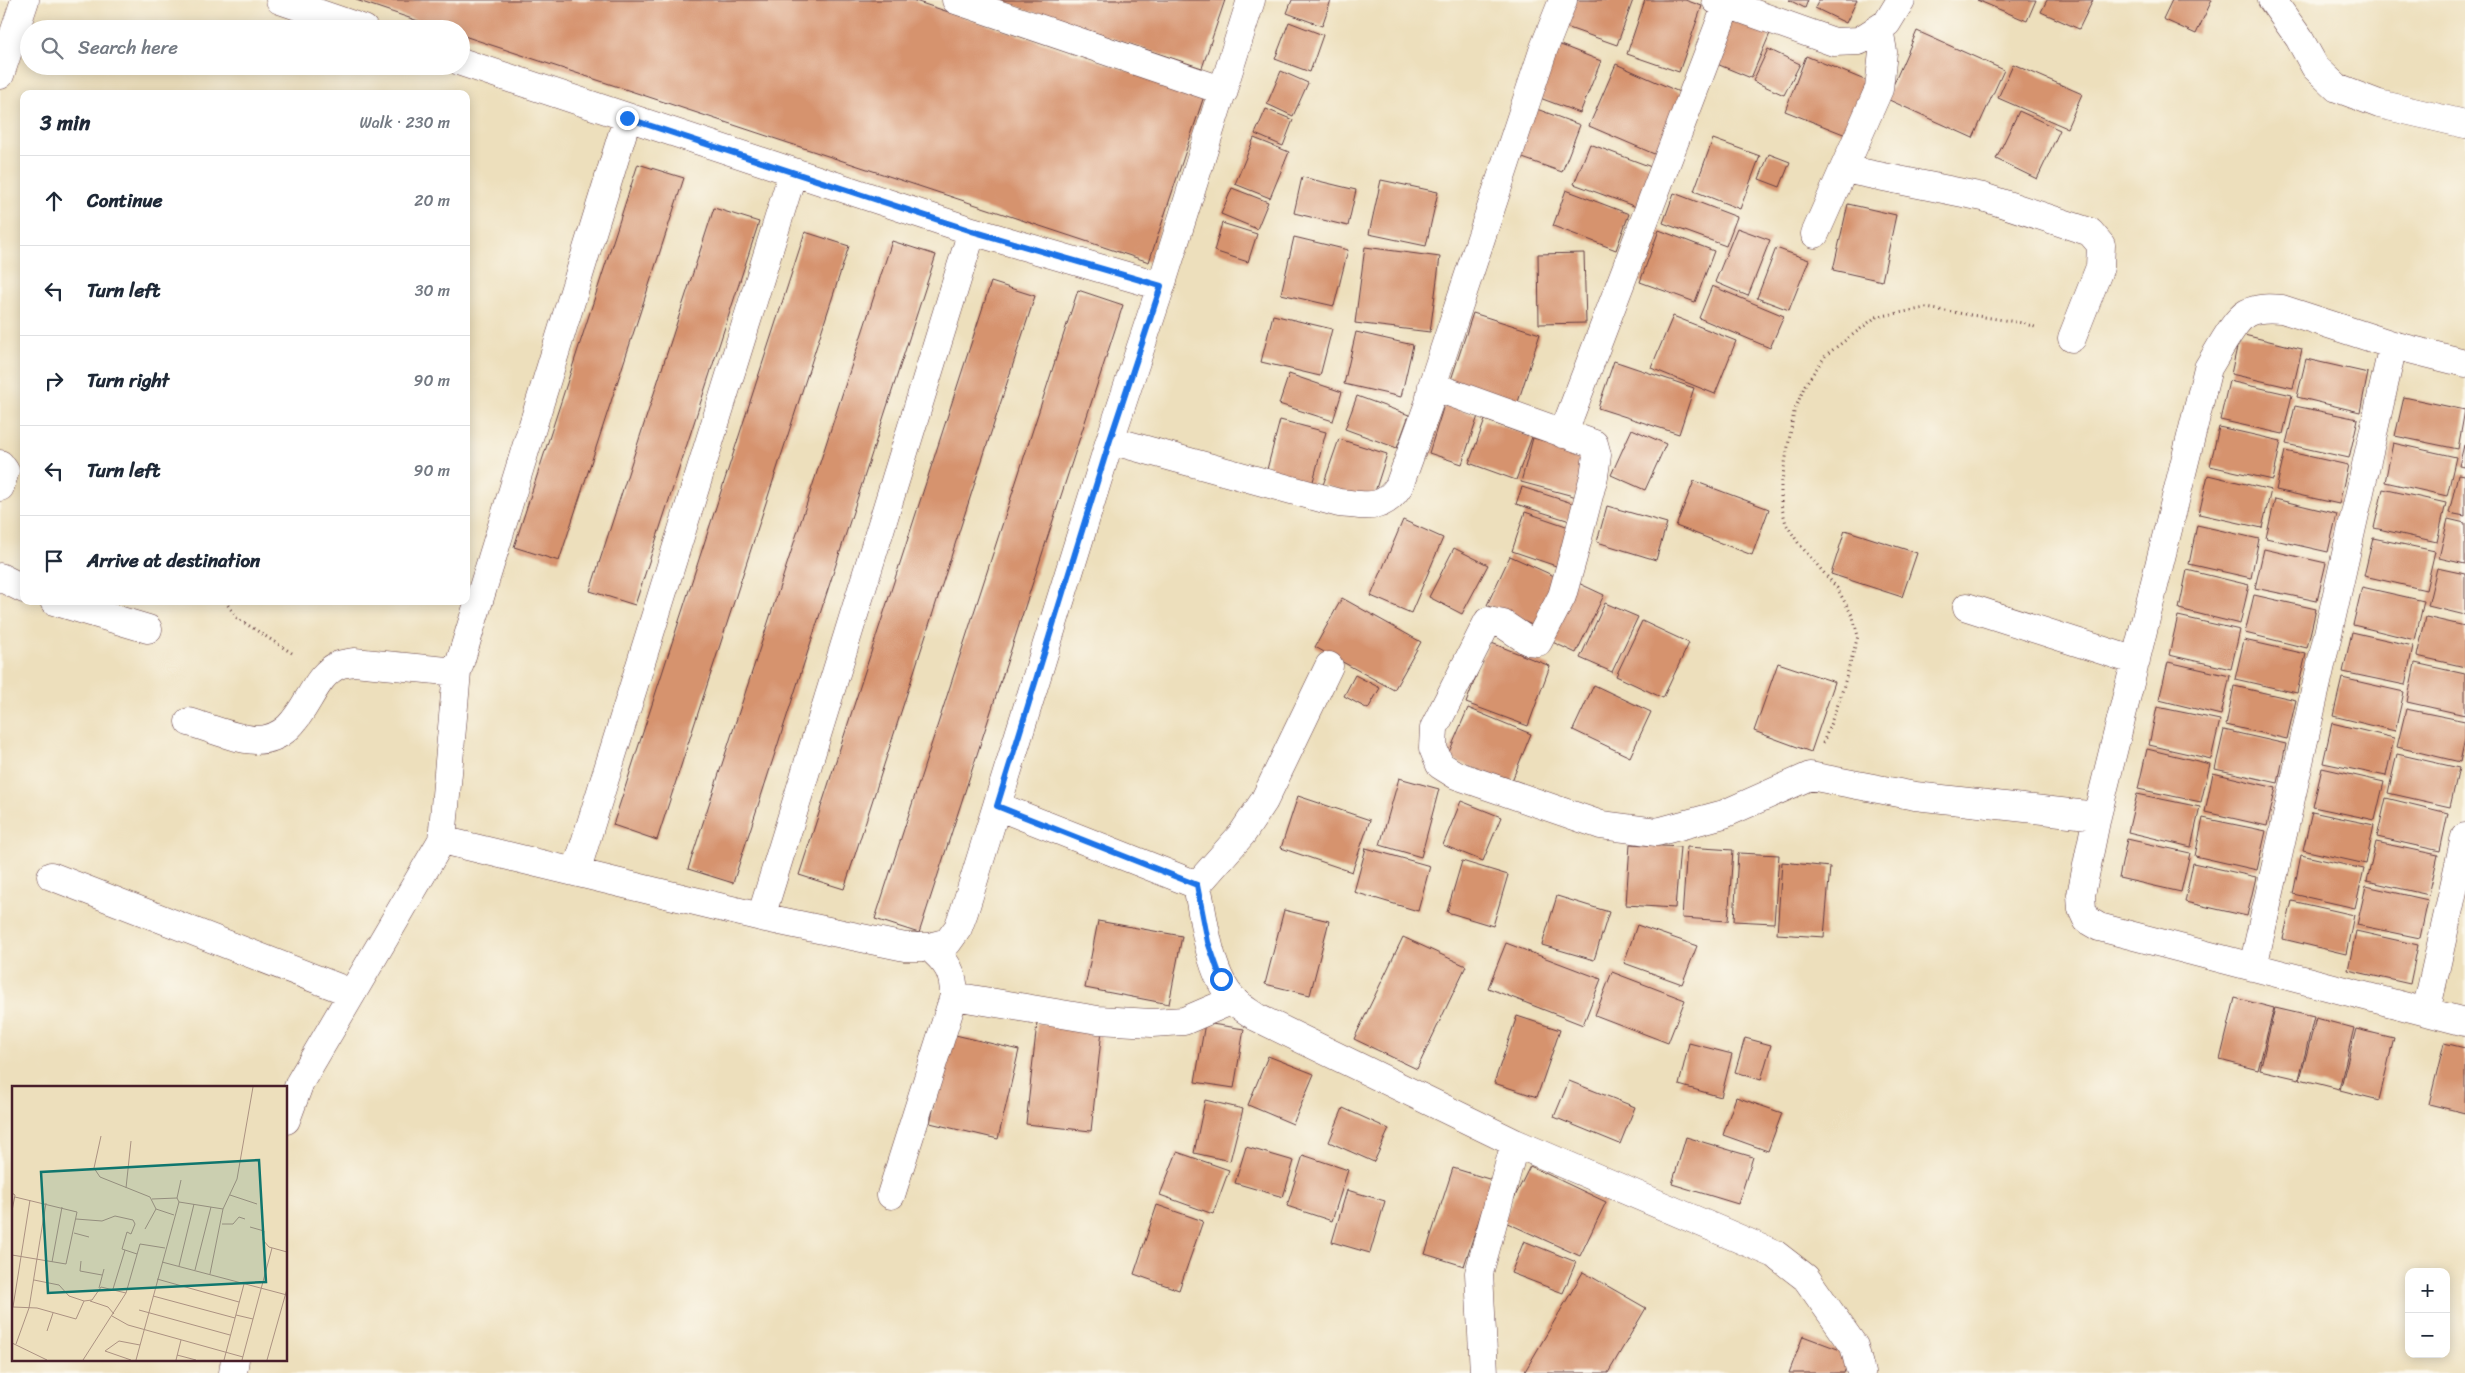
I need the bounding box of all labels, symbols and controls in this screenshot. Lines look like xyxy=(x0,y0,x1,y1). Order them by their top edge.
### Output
search box xyxy=(20,20,470,75)
text: Search here xyxy=(78,31,178,64)
icon: search xyxy=(38,34,66,62)
text: 3 min xyxy=(40,104,90,142)
route end xyxy=(616,107,639,130)
text: Walk · 230 m xyxy=(359,108,450,137)
text: Continue xyxy=(87,184,163,217)
text: 20 m xyxy=(414,186,450,215)
icon: ahead xyxy=(40,187,68,215)
text: Turn left xyxy=(87,274,160,307)
text: 30 m xyxy=(415,276,450,305)
icon: left xyxy=(40,277,68,305)
text: Turn right xyxy=(87,364,169,397)
text: 90 m xyxy=(414,366,450,395)
icon: right xyxy=(40,367,68,395)
text: Turn left xyxy=(87,454,160,487)
text: 90 m xyxy=(414,456,450,485)
icon: left xyxy=(40,457,68,485)
text: Arrive at destination xyxy=(87,544,260,577)
icon: arrive xyxy=(40,547,68,575)
route start xyxy=(1210,968,1233,991)
inset map xyxy=(12,1086,288,1360)
map controls xyxy=(2405,1268,2450,1358)
button: + xyxy=(2405,1268,2450,1313)
button: − xyxy=(2405,1313,2450,1358)

